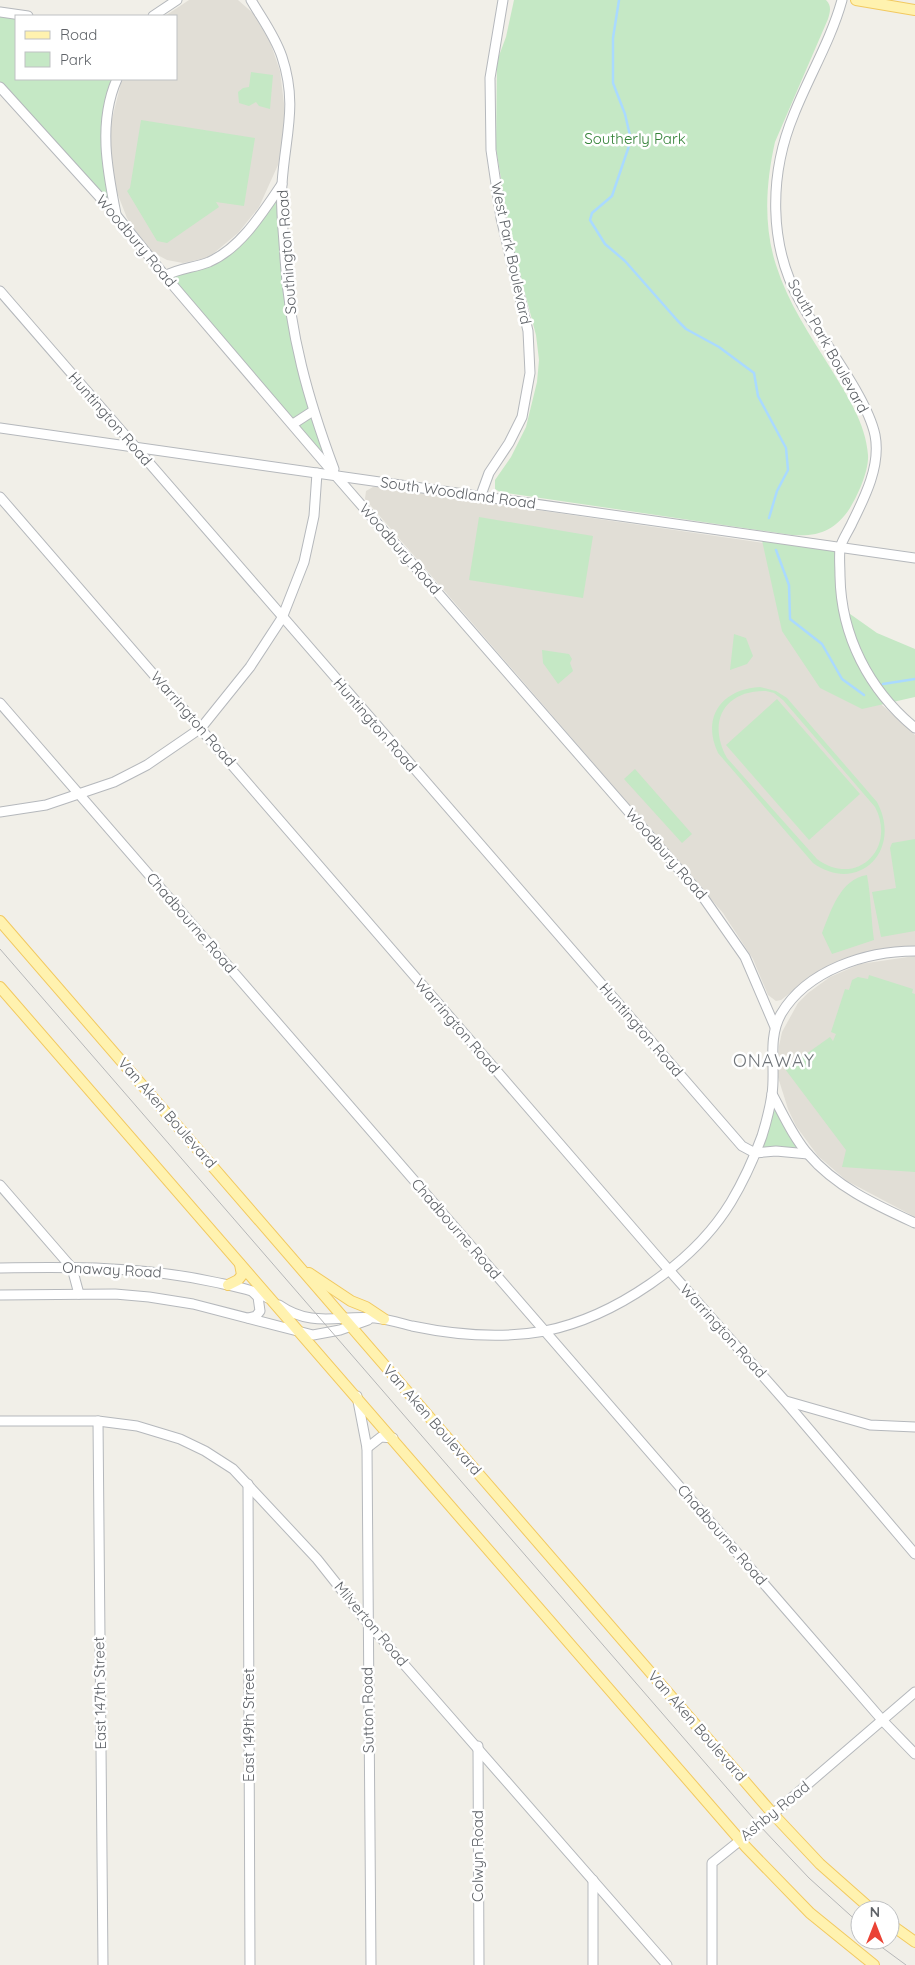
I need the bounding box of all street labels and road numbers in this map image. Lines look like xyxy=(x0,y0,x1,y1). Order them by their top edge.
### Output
street label: West Park Boulevard xyxy=(487,180,536,326)
street label: Southington Road xyxy=(273,189,300,315)
street label: Woodbury Road xyxy=(92,191,181,291)
street label: South Park Boulevard xyxy=(784,275,873,416)
street label: Huntington Road xyxy=(64,368,156,470)
street label: South Woodland Road xyxy=(379,472,537,513)
street label: Woodbury Road xyxy=(356,499,445,598)
street label: Warrington Road xyxy=(147,667,240,770)
street label: Huntington Road xyxy=(329,674,421,776)
street label: Woodbury Road xyxy=(622,804,711,903)
street label: Chadbourne Road xyxy=(142,868,240,977)
street label: Warrington Road xyxy=(411,974,504,1077)
street label: Huntington Road xyxy=(595,979,687,1081)
street label: Van Aken Boulevard xyxy=(114,1053,221,1172)
street label: Chadbourne Road xyxy=(407,1174,505,1283)
street label: Onaway Road xyxy=(62,1257,162,1282)
street label: Warrington Road xyxy=(676,1280,771,1382)
street label: Van Aken Boulevard xyxy=(379,1360,486,1479)
street label: Chadbourne Road xyxy=(673,1480,771,1589)
street label: Milverton Road xyxy=(330,1577,412,1670)
street label: East 147th Street xyxy=(89,1636,110,1750)
street label: Van Aken Boulevard xyxy=(644,1666,751,1785)
street label: Sutton Road xyxy=(357,1667,378,1753)
street label: East 149th Street xyxy=(239,1668,258,1782)
street label: Ashby Road xyxy=(736,1777,813,1844)
street label: Colwyn Road xyxy=(468,1810,487,1902)

